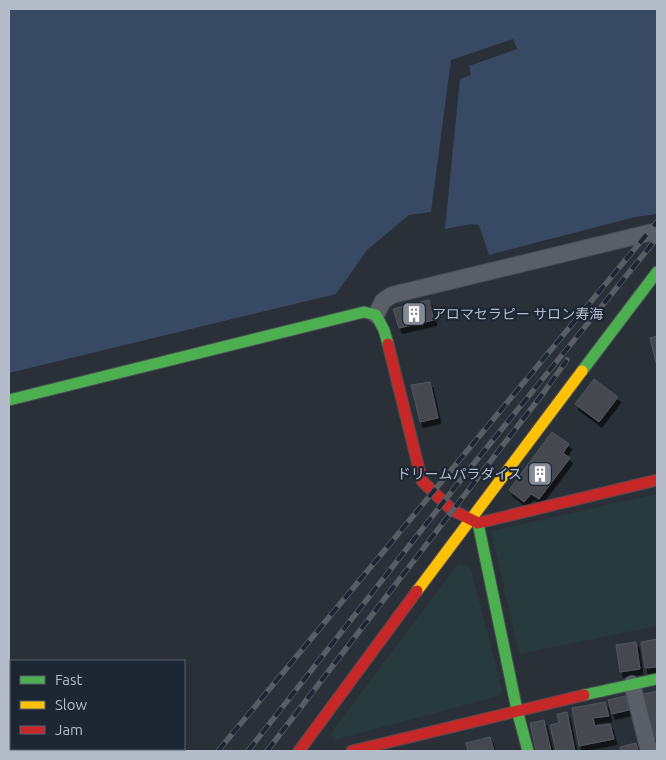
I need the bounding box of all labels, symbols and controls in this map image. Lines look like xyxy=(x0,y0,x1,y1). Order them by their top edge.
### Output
building icon: アロマセラピー サロン寿海 xyxy=(401,301,427,327)
place label: アロマセラピー サロン寿海 xyxy=(432,306,603,322)
building icon: ドリームパラダイス xyxy=(527,461,553,487)
place label: ドリームパラダイス xyxy=(397,466,522,482)
legend xyxy=(10,660,185,750)
text: Fast xyxy=(55,671,83,688)
text: Slow xyxy=(55,696,88,713)
text: Jam xyxy=(55,721,83,738)

